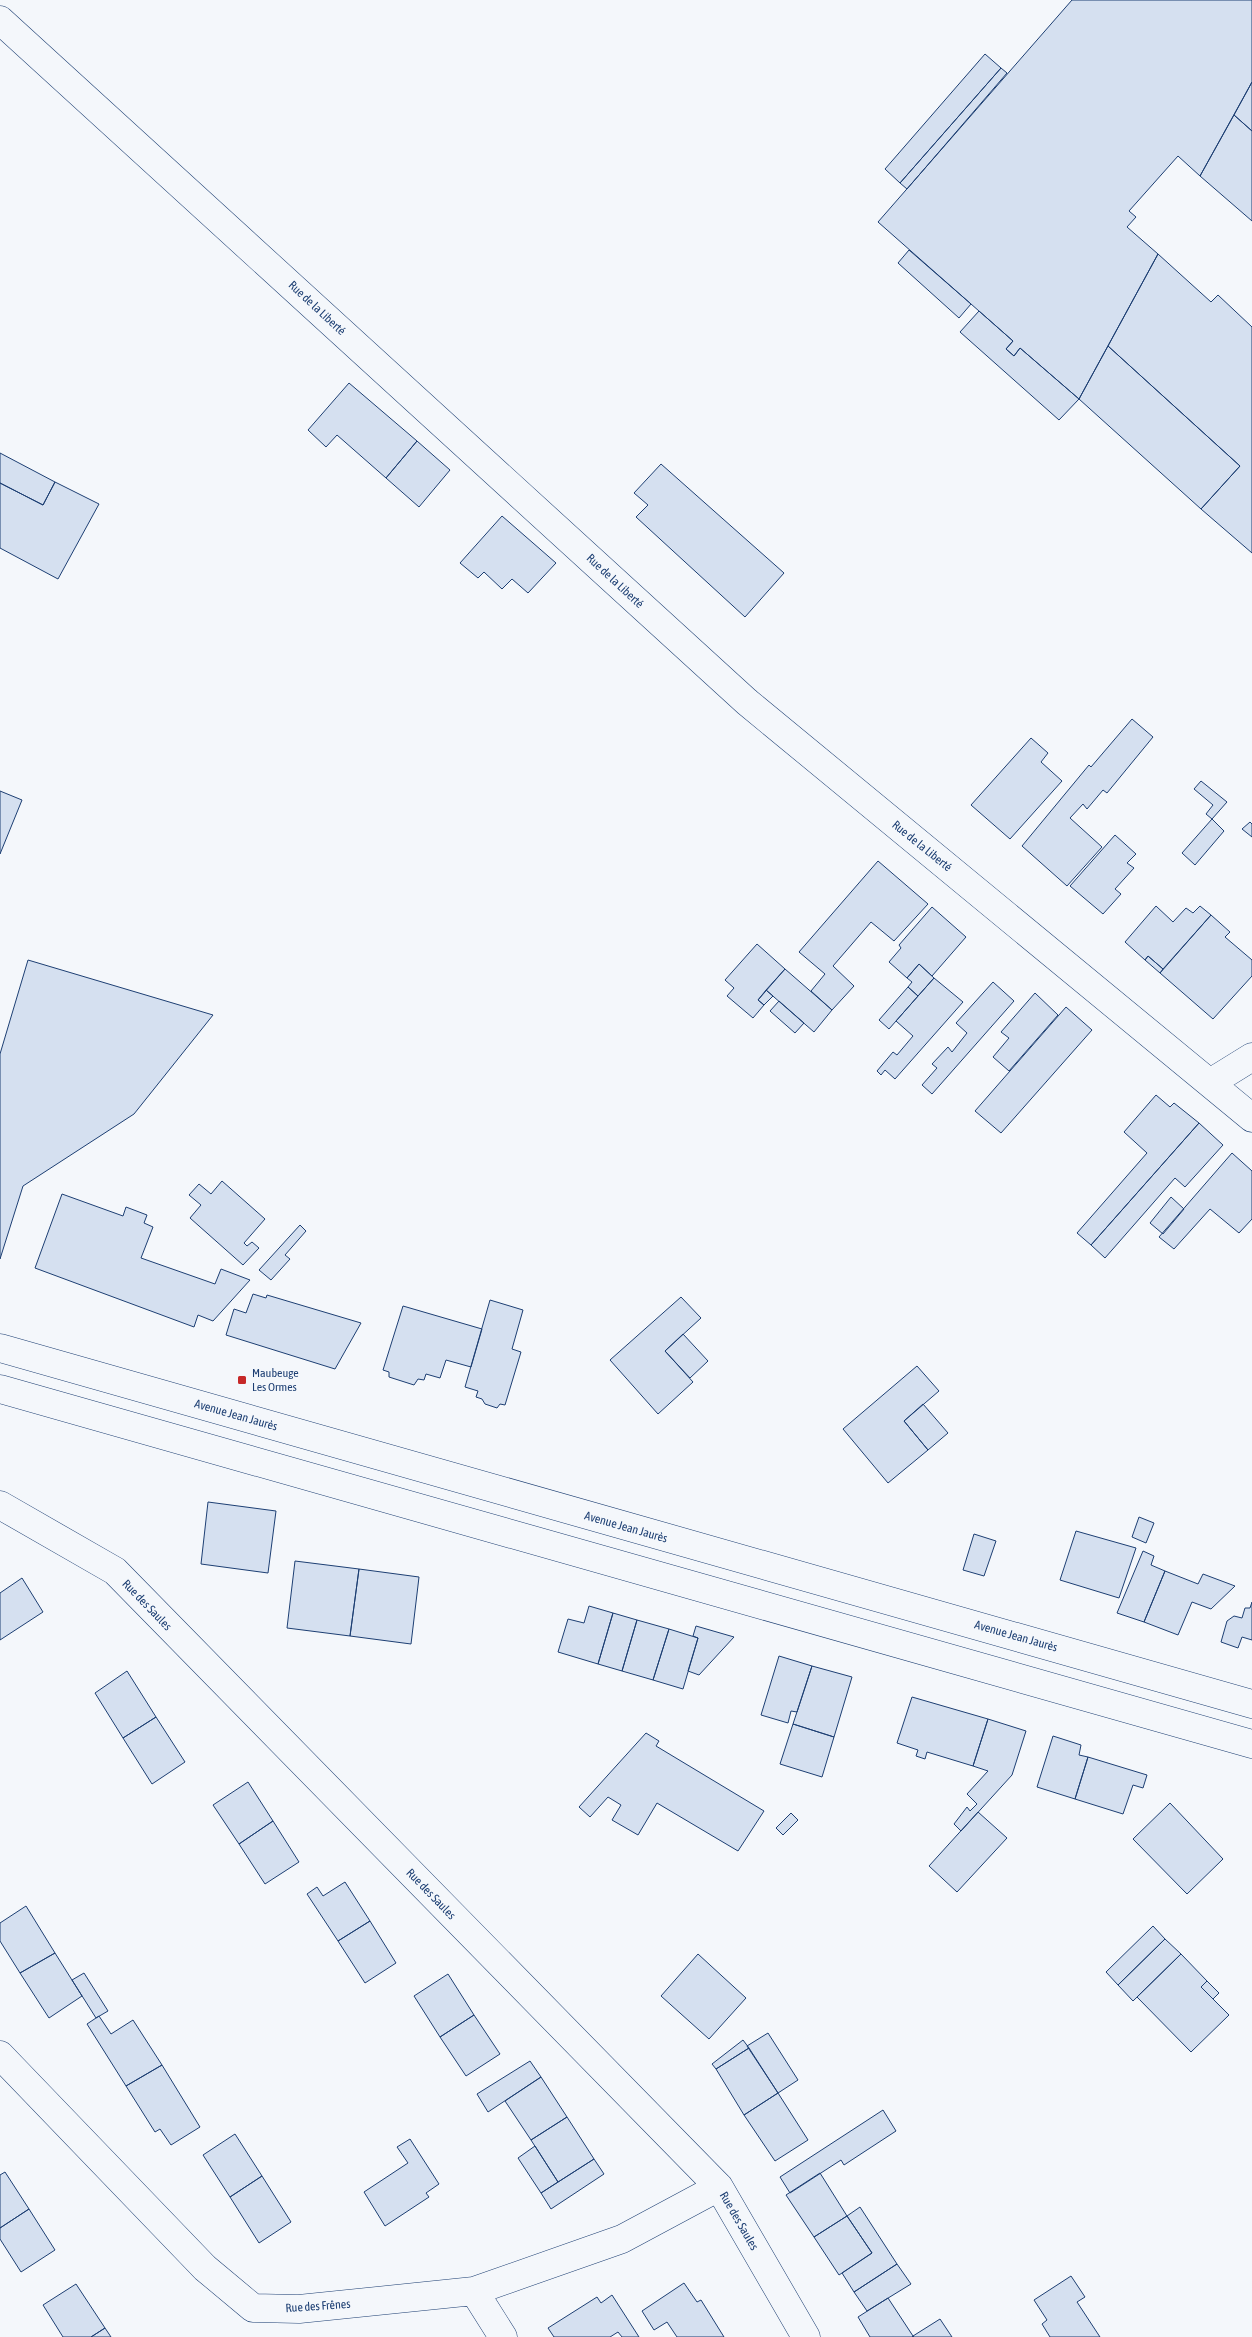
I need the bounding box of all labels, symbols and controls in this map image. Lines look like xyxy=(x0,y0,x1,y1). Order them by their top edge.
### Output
street label: Rue de la Liberté xyxy=(286,278,348,338)
street label: Rue de la Liberté xyxy=(584,551,646,611)
street label: Rue de la Liberté xyxy=(889,818,955,874)
place label: Maubeuge Les Ormes xyxy=(252,1366,299,1394)
marker: Maubeuge Les Ormes xyxy=(236,1374,248,1386)
street label: Avenue Jean Jaurès xyxy=(193,1396,279,1434)
street label: Avenue Jean Jaurès xyxy=(583,1508,669,1546)
street label: Rue des Saules xyxy=(119,1577,175,1633)
street label: Avenue Jean Jaurès xyxy=(973,1617,1059,1655)
street label: Rue des Saules xyxy=(403,1866,459,1922)
street label: Rue des Saules xyxy=(717,2189,761,2253)
street label: Rue des Frênes xyxy=(285,2297,351,2315)

